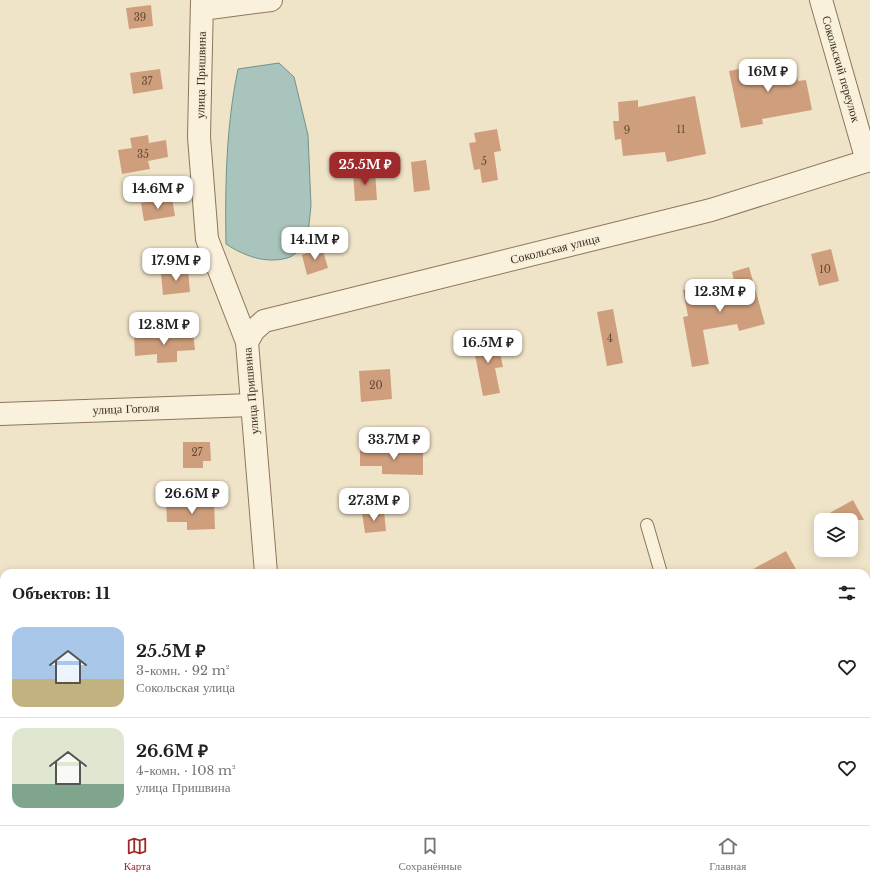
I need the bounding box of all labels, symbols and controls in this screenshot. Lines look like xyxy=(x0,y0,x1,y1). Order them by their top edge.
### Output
house number: 39 xyxy=(134,11,146,24)
street label: Сокольский переулок xyxy=(819,14,864,124)
street label: улица Пришвина xyxy=(192,31,209,119)
pin: 16M ₽ xyxy=(740,59,796,93)
text: 16M ₽ xyxy=(748,63,788,80)
house number: 37 xyxy=(141,75,154,88)
house number: 11 xyxy=(677,123,685,136)
house number: 9 xyxy=(624,124,630,137)
house number: 35 xyxy=(137,148,149,161)
pin: 25.5M ₽ xyxy=(328,152,402,186)
house number: 5 xyxy=(481,155,487,168)
text: 25.5M ₽ xyxy=(338,156,392,173)
pin: 14.6M ₽ xyxy=(121,176,195,210)
text: 14.6M ₽ xyxy=(132,180,184,197)
pin: 14.1M ₽ xyxy=(278,227,352,261)
street label: Сокольская улица xyxy=(509,230,602,267)
text: 14.1M ₽ xyxy=(290,231,340,248)
pin: 17.9M ₽ xyxy=(139,248,213,282)
text: 17.9M ₽ xyxy=(151,252,201,269)
house number: 10 xyxy=(819,263,831,276)
pin: 12.3M ₽ xyxy=(683,279,757,313)
text: 12.3M ₽ xyxy=(694,283,746,300)
pin: 12.8M ₽ xyxy=(127,312,201,346)
text: 12.8M ₽ xyxy=(138,316,190,333)
pin: 16.5M ₽ xyxy=(451,330,525,364)
house number: 4 xyxy=(607,332,613,345)
text: 16.5M ₽ xyxy=(462,334,514,351)
street label: улица Пришвина xyxy=(239,346,262,435)
house number: 20 xyxy=(369,379,383,392)
street label: улица Гоголя xyxy=(92,400,160,417)
pin: 33.7M ₽ xyxy=(357,427,431,461)
text: 33.7M ₽ xyxy=(368,431,420,448)
house number: 27 xyxy=(191,446,204,459)
pin: 26.6M ₽ xyxy=(155,481,229,515)
text: 26.6M ₽ xyxy=(164,485,220,502)
pin: 27.3M ₽ xyxy=(337,488,411,522)
text: 27.3M ₽ xyxy=(348,492,400,509)
map controls xyxy=(814,513,858,557)
button: layers xyxy=(814,513,858,557)
icon: filters xyxy=(836,582,858,604)
text: Объектов: 11 xyxy=(12,583,110,604)
text: 25.5M ₽ xyxy=(136,641,206,662)
icon: home xyxy=(44,643,92,691)
icon: heart xyxy=(836,656,858,678)
text: 3-комн. · 92 m² xyxy=(136,662,229,679)
text: Сокольская улица xyxy=(136,679,235,696)
text: 26.6M ₽ xyxy=(136,741,208,762)
icon: home xyxy=(44,744,92,792)
icon: heart xyxy=(836,757,858,779)
text: 4-комн. · 108 m² xyxy=(136,762,236,779)
text: улица Пришвина xyxy=(136,779,231,796)
tab: Карта xyxy=(124,835,151,873)
tab: Сохранённые xyxy=(399,835,462,873)
tab: Главная xyxy=(709,835,746,873)

